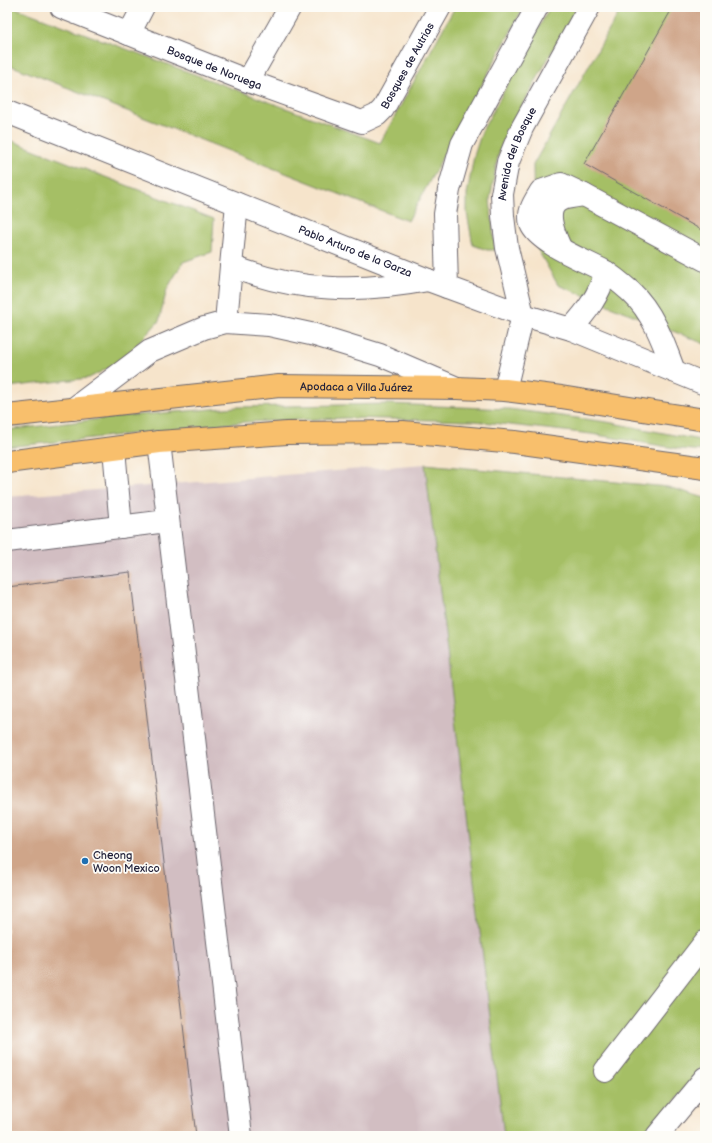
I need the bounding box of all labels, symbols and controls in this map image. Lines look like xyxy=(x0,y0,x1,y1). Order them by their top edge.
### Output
street label: Bosques de Autrias xyxy=(378,20,437,111)
street label: Bosque de Noruega xyxy=(165,44,264,92)
street label: Avenida del Bosque xyxy=(496,105,539,201)
street label: Pablo Arturo de la Garza xyxy=(296,223,414,280)
street label: Apodaca a Villa Juárez xyxy=(300,380,413,395)
place label: Cheong Woon Mexico xyxy=(93,849,160,875)
marker: Cheong Woon Mexico xyxy=(80,856,90,866)

